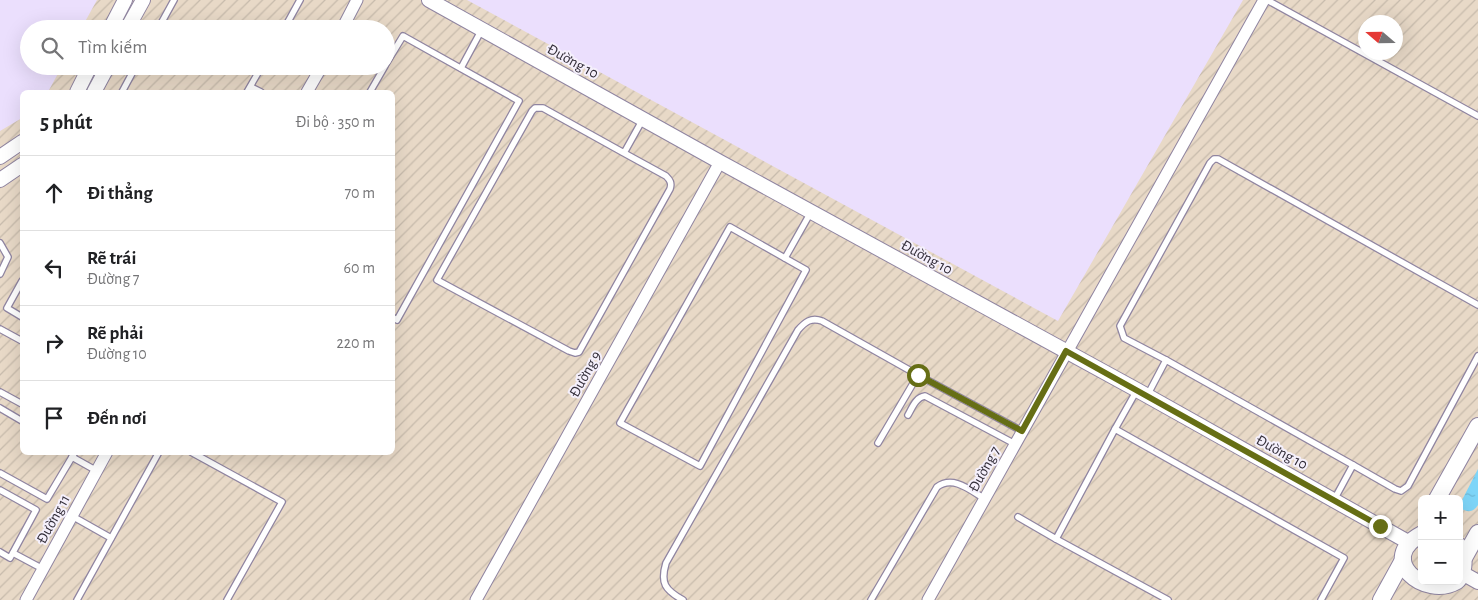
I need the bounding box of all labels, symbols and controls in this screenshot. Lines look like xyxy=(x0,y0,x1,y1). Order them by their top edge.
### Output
north arrow xyxy=(1358,15,1403,60)
search box xyxy=(20,20,395,75)
icon: search xyxy=(38,34,66,62)
text: Tìm kiếm xyxy=(78,38,147,57)
street label: Đường 10 xyxy=(545,41,601,82)
text: 5 phút xyxy=(40,112,92,133)
text: Đi bộ · 350 m xyxy=(296,114,375,130)
icon: ahead xyxy=(40,179,68,207)
text: Đi thẳng xyxy=(87,184,153,203)
text: 70 m xyxy=(344,185,375,201)
street label: Đường 10 xyxy=(899,237,955,278)
text: Rẽ trái xyxy=(87,249,136,268)
icon: left xyxy=(40,254,68,282)
text: 60 m xyxy=(344,260,375,276)
text: Đường 7 xyxy=(87,271,139,287)
text: Rẽ phải xyxy=(87,324,144,343)
icon: right xyxy=(40,329,68,357)
text: 220 m xyxy=(337,335,375,351)
text: Đường 10 xyxy=(87,346,147,362)
street label: Đường 9 xyxy=(567,349,604,400)
route start xyxy=(907,364,930,387)
icon: arrive xyxy=(40,404,68,432)
text: Đến nơi xyxy=(87,409,147,428)
street label: Đường 10 xyxy=(1254,432,1310,473)
street label: Đường 7 xyxy=(966,444,1003,494)
street label: Đường 11 xyxy=(34,492,73,546)
map controls xyxy=(1418,495,1463,585)
button: + xyxy=(1418,495,1463,540)
route end xyxy=(1369,515,1392,538)
button: − xyxy=(1418,540,1463,585)

